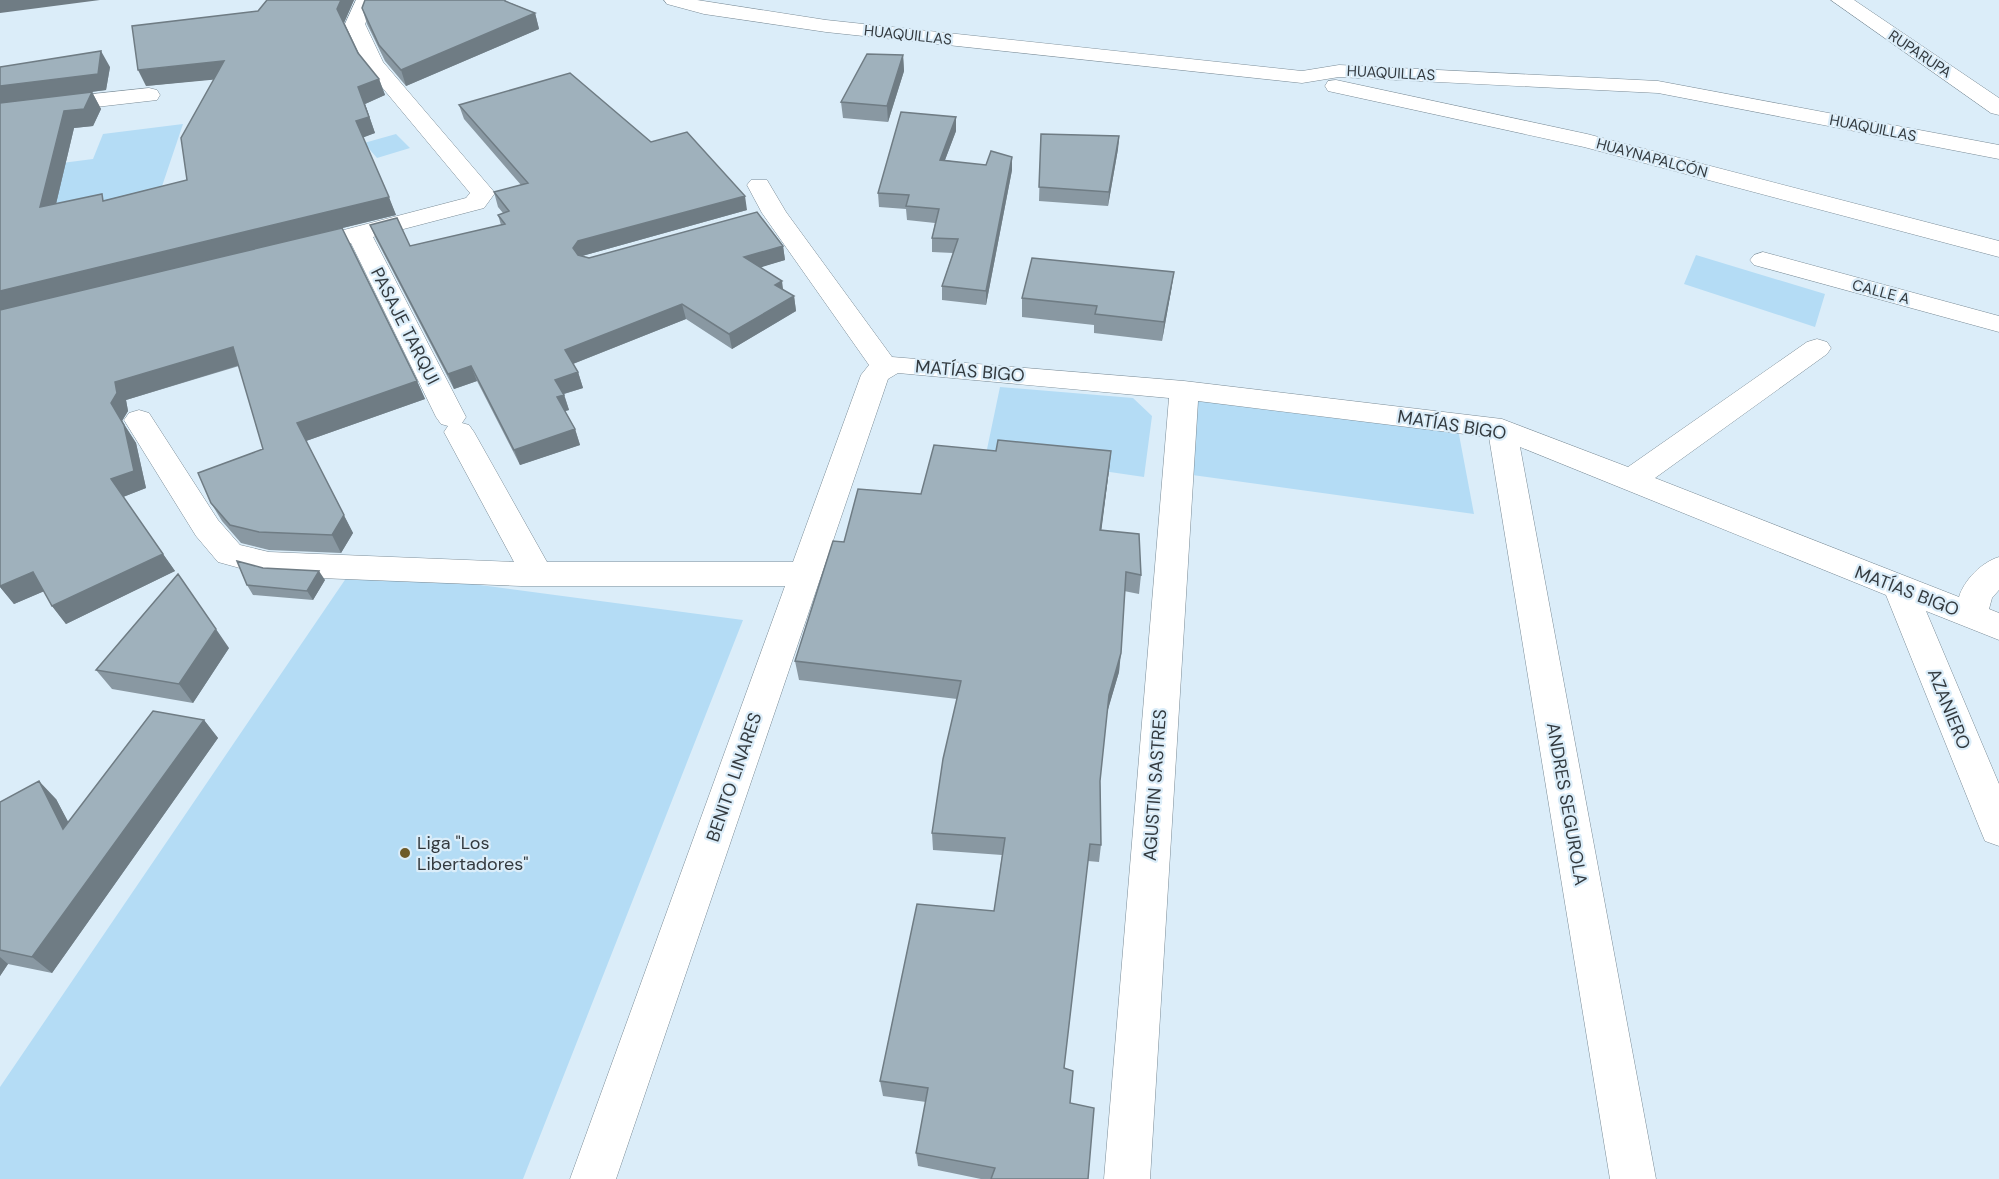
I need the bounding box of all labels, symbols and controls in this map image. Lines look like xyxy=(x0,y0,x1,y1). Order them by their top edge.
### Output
street label: HUAQUILLAS xyxy=(863,20,953,50)
street label: RUPARUPA xyxy=(1884,26,1956,82)
street label: HUAQUILLAS xyxy=(1346,61,1436,85)
street label: HUAQUILLAS xyxy=(1828,110,1919,146)
street label: HUAYNAPALCÓN xyxy=(1594,134,1710,182)
street label: PASAJE TARQUI xyxy=(365,263,445,389)
street label: CALLE A xyxy=(1850,275,1912,309)
street label: MATÍAS BIGO xyxy=(914,354,1026,388)
street label: MATÍAS BIGO xyxy=(1396,405,1508,445)
street label: MATÍAS BIGO xyxy=(1851,560,1963,622)
street label: AZANIERO xyxy=(1922,665,1976,753)
street label: AGUSTIN SASTRES xyxy=(1138,708,1172,862)
street label: BENITO LINARES xyxy=(701,709,767,845)
street label: ANDRES SEGUROLA xyxy=(1541,721,1593,887)
place label: Liga "Los Libertadores" xyxy=(417,831,529,876)
marker: Liga "Los Libertadores" xyxy=(398,846,412,860)

